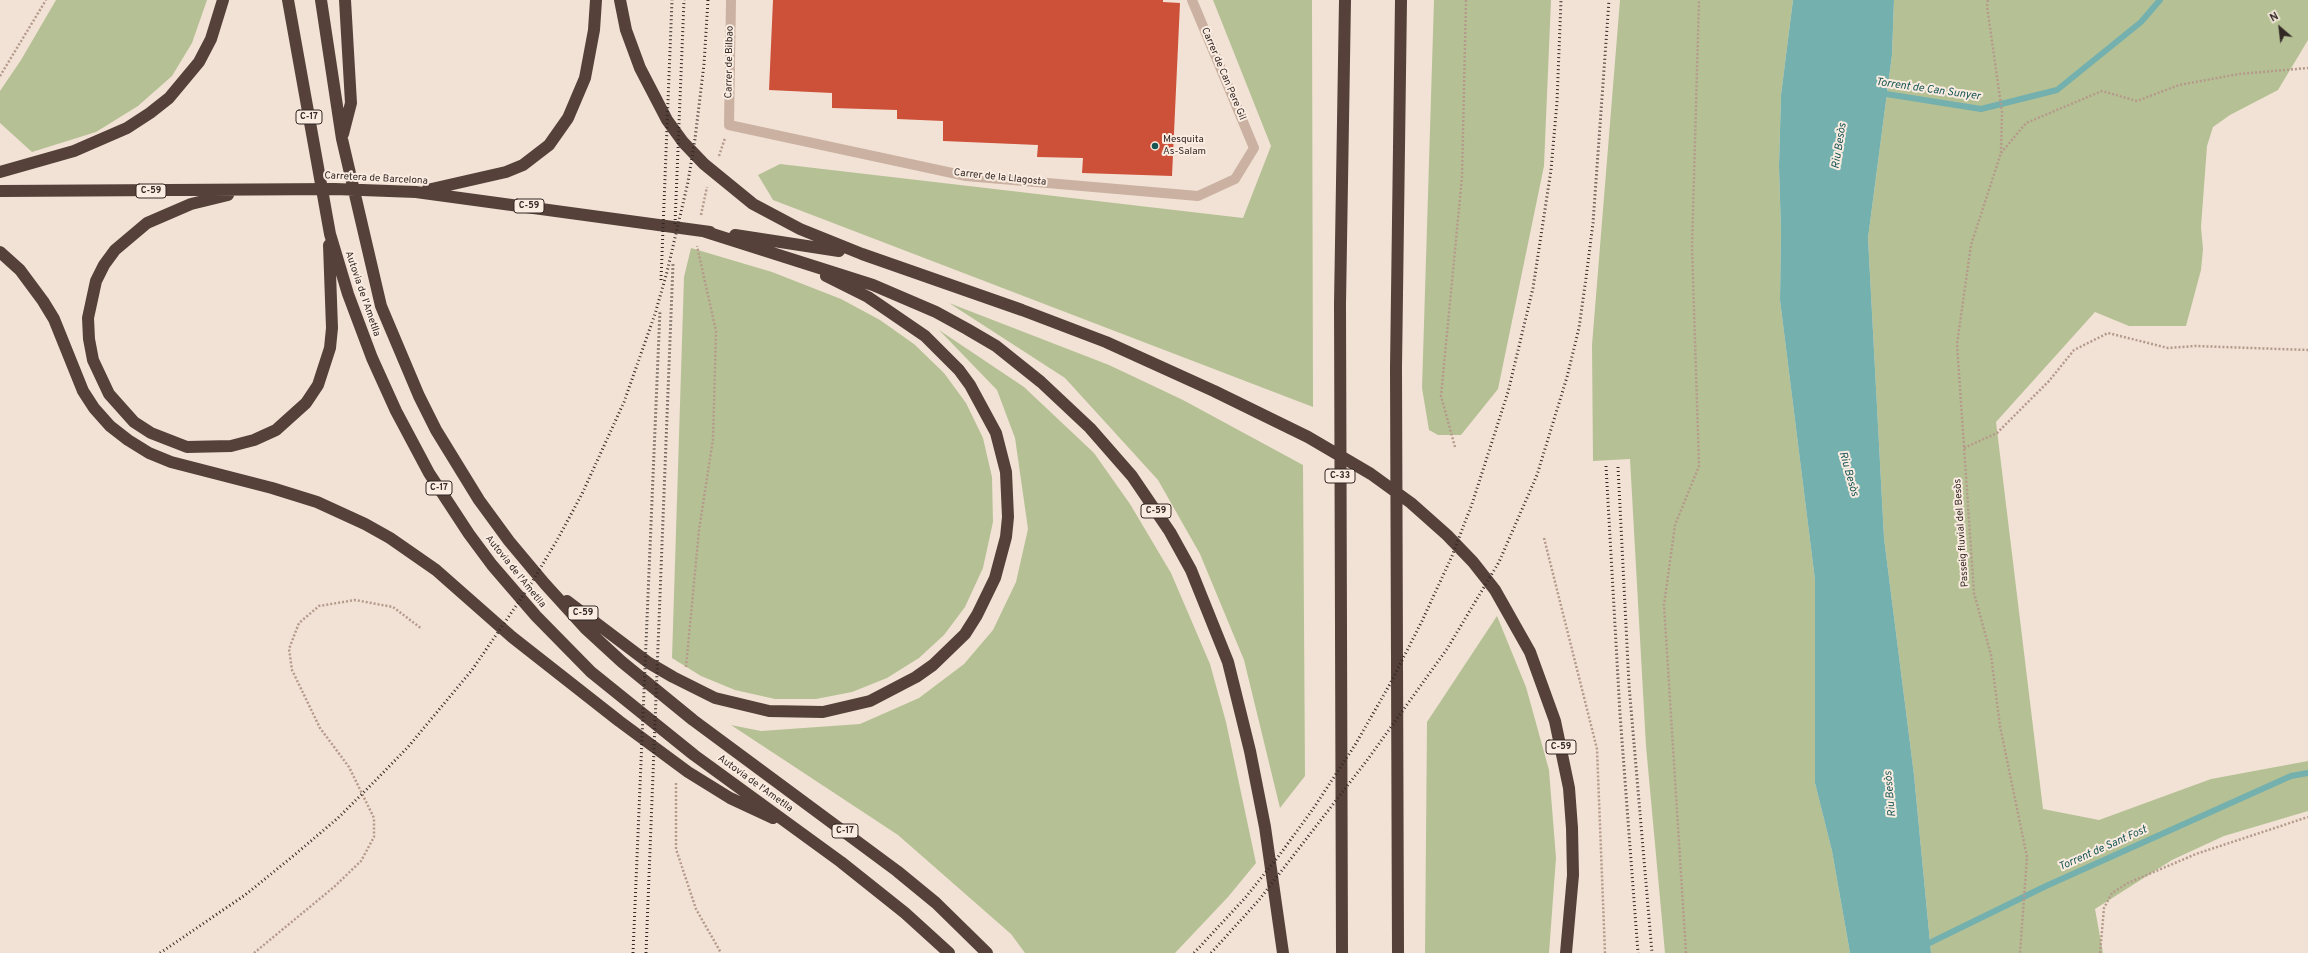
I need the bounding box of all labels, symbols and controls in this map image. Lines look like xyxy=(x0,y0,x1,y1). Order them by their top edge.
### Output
north arrow xyxy=(2260,8,2300,48)
text: N xyxy=(2268,9,2281,25)
street label: Carrer de Bilbao xyxy=(723,25,737,99)
street label: Carrer de Can Pere Gil xyxy=(1198,26,1248,122)
water label: Torrent de Can Sunyer xyxy=(1875,76,1981,104)
road number: C-17 xyxy=(296,110,322,124)
water label: Riu Besòs xyxy=(1830,122,1850,170)
place label: Mesquita As-Salam xyxy=(1163,134,1206,158)
marker: Mesquita As-Salam xyxy=(1150,141,1160,151)
street label: Carrer de la Llagosta xyxy=(953,167,1047,189)
street label: Carretera de Barcelona xyxy=(324,170,428,188)
road number: C-59 xyxy=(136,184,166,198)
road number: C-59 xyxy=(514,199,544,213)
street label: Autovia de l'Ametlla xyxy=(342,250,382,338)
water label: Riu Besòs xyxy=(1835,450,1861,498)
road number: C-33 xyxy=(1325,469,1355,483)
street label: Passeig fluvial del Besòs xyxy=(1952,478,1972,588)
road number: C-17 xyxy=(426,481,452,495)
road number: C-59 xyxy=(1141,504,1171,518)
street label: Autovia de l'Ametlla xyxy=(482,533,548,611)
road number: C-59 xyxy=(568,606,598,620)
road number: C-59 xyxy=(1546,740,1576,754)
street label: Autovia de l'Ametlla xyxy=(715,753,795,815)
water label: Riu Besòs xyxy=(1882,770,1900,818)
road number: C-17 xyxy=(832,824,858,838)
water label: Torrent de Sant Fost xyxy=(2057,824,2149,874)

